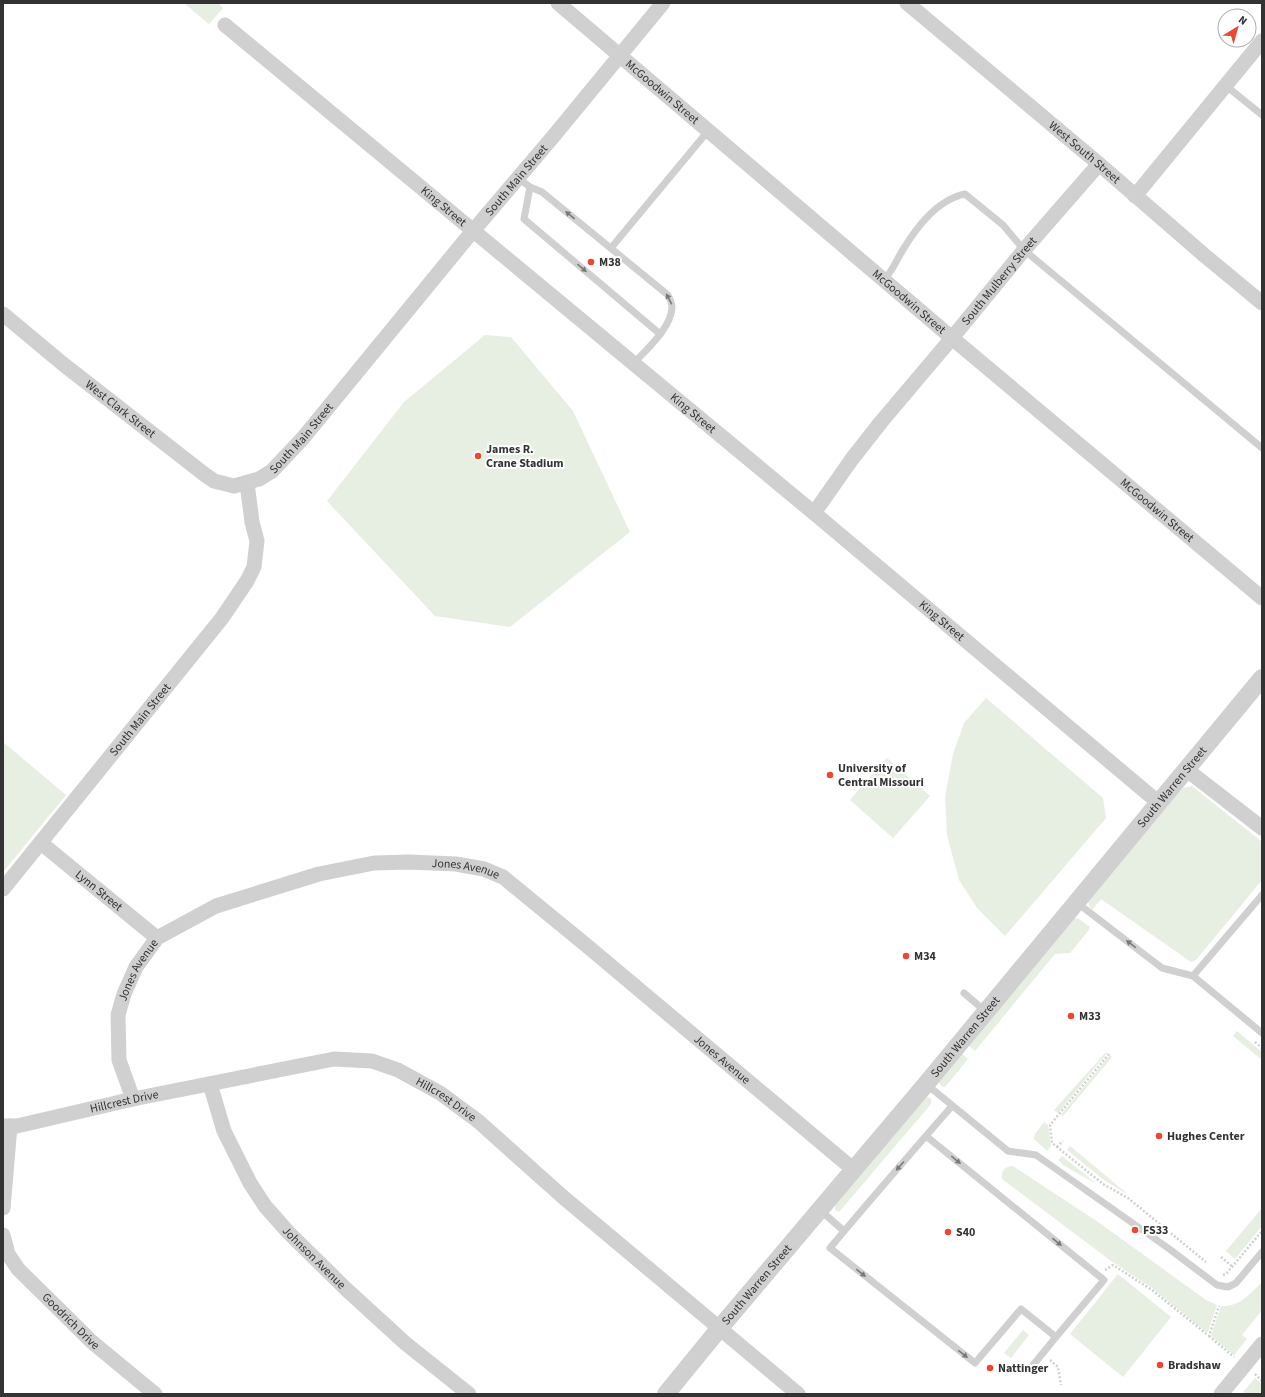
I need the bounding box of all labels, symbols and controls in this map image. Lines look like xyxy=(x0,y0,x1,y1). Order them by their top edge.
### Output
north arrow xyxy=(1217,8,1257,48)
text: N xyxy=(1235,12,1250,29)
street label: McGoodwin Street xyxy=(622,55,703,128)
street label: West South Street xyxy=(1045,117,1124,187)
street label: South Main Street xyxy=(481,140,552,220)
street label: King Street xyxy=(417,182,470,230)
one-way arrow xyxy=(565,210,576,219)
street label: South Mulberry Street xyxy=(957,233,1040,329)
place label: M38 xyxy=(599,254,621,271)
marker: M38 xyxy=(586,257,596,267)
one-way arrow xyxy=(578,263,587,272)
street label: McGoodwin Street xyxy=(869,265,950,338)
one-way arrow xyxy=(666,293,672,305)
street label: West Clark Street xyxy=(82,376,159,442)
street label: King Street xyxy=(667,389,720,437)
street label: South Main Street xyxy=(265,399,337,477)
place label: James R. Crane Stadium xyxy=(486,441,564,472)
marker: James R. Crane Stadium xyxy=(473,451,483,461)
street label: McGoodwin Street xyxy=(1117,474,1198,546)
street label: King Street xyxy=(915,596,968,645)
street label: South Main Street xyxy=(105,679,175,760)
street label: South Warren Street xyxy=(1133,743,1210,831)
place label: University of Central Missouri xyxy=(838,760,924,791)
marker: University of Central Missouri xyxy=(825,770,835,780)
street label: Jones Avenue xyxy=(431,854,502,883)
street label: Lynn Street xyxy=(72,866,126,915)
street label: Jones Avenue xyxy=(114,935,162,1003)
one-way arrow xyxy=(1125,940,1136,948)
place label: M34 xyxy=(914,948,936,965)
marker: M34 xyxy=(901,951,911,961)
street label: South Warren Street xyxy=(926,992,1004,1081)
place label: M33 xyxy=(1079,1008,1101,1025)
marker: M33 xyxy=(1066,1011,1076,1021)
street label: Jones Avenue xyxy=(690,1031,754,1088)
street label: Hillcrest Drive xyxy=(413,1073,480,1126)
street label: Hillcrest Drive xyxy=(88,1086,160,1117)
place label: Hughes Center xyxy=(1167,1128,1245,1145)
marker: Hughes Center xyxy=(1154,1131,1164,1141)
one-way arrow xyxy=(951,1156,961,1165)
one-way arrow xyxy=(896,1160,905,1171)
place label: FS33 xyxy=(1143,1222,1168,1239)
street label: Johnson Avenue xyxy=(278,1223,350,1293)
place label: S40 xyxy=(956,1224,975,1241)
marker: FS33 xyxy=(1130,1225,1140,1235)
marker: S40 xyxy=(943,1227,953,1237)
one-way arrow xyxy=(1052,1238,1062,1247)
street label: South Warren Street xyxy=(717,1241,796,1329)
one-way arrow xyxy=(855,1268,866,1277)
street label: Goodrich Drive xyxy=(38,1289,103,1354)
one-way arrow xyxy=(957,1349,968,1358)
place label: Bradshaw xyxy=(1168,1357,1221,1374)
place label: Nattinger xyxy=(998,1360,1049,1377)
marker: Bradshaw xyxy=(1155,1360,1165,1370)
marker: Nattinger xyxy=(985,1363,995,1373)

